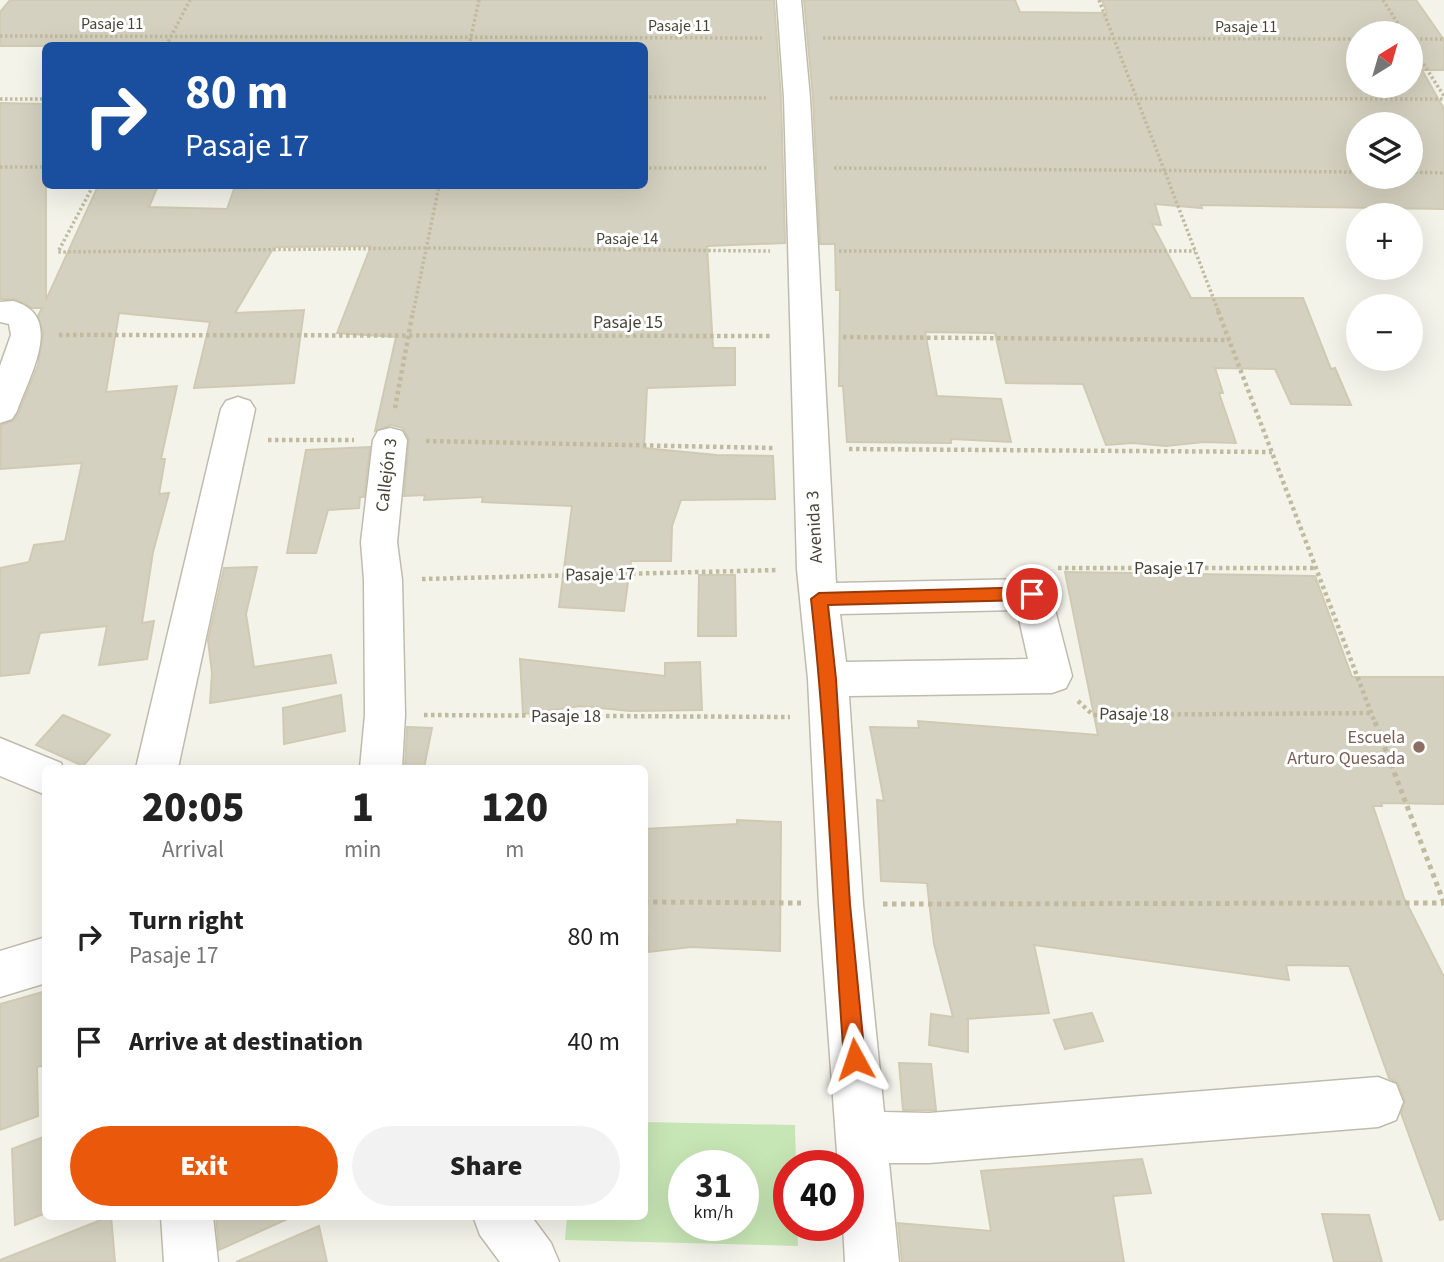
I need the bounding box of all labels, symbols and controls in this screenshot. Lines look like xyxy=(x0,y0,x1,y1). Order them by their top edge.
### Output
street label: Pasaje 11 xyxy=(81,13,143,35)
street label: Pasaje 11 xyxy=(648,15,710,37)
street label: Pasaje 11 xyxy=(1215,16,1277,38)
north arrow xyxy=(1346,21,1423,98)
map controls xyxy=(1346,21,1423,371)
text: 80 m xyxy=(185,58,289,128)
icon: right xyxy=(70,70,161,161)
button: layers xyxy=(1346,112,1423,189)
text: Pasaje 17 xyxy=(185,123,309,169)
button: + xyxy=(1346,203,1423,280)
street label: Pasaje 14 xyxy=(596,228,658,250)
button: − xyxy=(1346,294,1423,371)
street label: Pasaje 15 xyxy=(593,310,663,335)
street label: Callejón 3 xyxy=(370,437,403,513)
street label: Avenida 3 xyxy=(800,490,829,564)
street label: Pasaje 17 xyxy=(1134,556,1204,581)
street label: Pasaje 17 xyxy=(565,561,635,588)
pin xyxy=(1002,564,1062,624)
icon: arrive xyxy=(1013,575,1051,613)
street label: Pasaje 18 xyxy=(1099,701,1169,728)
street label: Pasaje 18 xyxy=(531,704,601,729)
place label: Escuela Arturo Quesada xyxy=(1287,725,1405,771)
marker: Escuela Arturo Quesada xyxy=(1411,739,1427,755)
text: 20:05 xyxy=(142,778,244,838)
text: 1 xyxy=(351,778,374,838)
text: 120 xyxy=(481,778,548,838)
text: Arrival xyxy=(162,833,224,866)
text: min xyxy=(344,833,381,866)
text: m xyxy=(505,833,524,866)
text: Turn right xyxy=(129,902,244,939)
icon: right xyxy=(70,918,108,956)
text: 80 m xyxy=(567,918,620,955)
text: Pasaje 17 xyxy=(129,939,218,972)
position arrow xyxy=(818,1022,892,1096)
icon: arrive xyxy=(70,1023,108,1061)
text: Arrive at destination xyxy=(129,1023,363,1060)
text: 40 m xyxy=(567,1023,620,1060)
button: Exit xyxy=(70,1126,338,1206)
button: Share xyxy=(352,1126,620,1206)
speed limit sign: 40 xyxy=(773,1150,864,1241)
text: 31 xyxy=(695,1161,732,1211)
text: km/h xyxy=(694,1200,733,1225)

